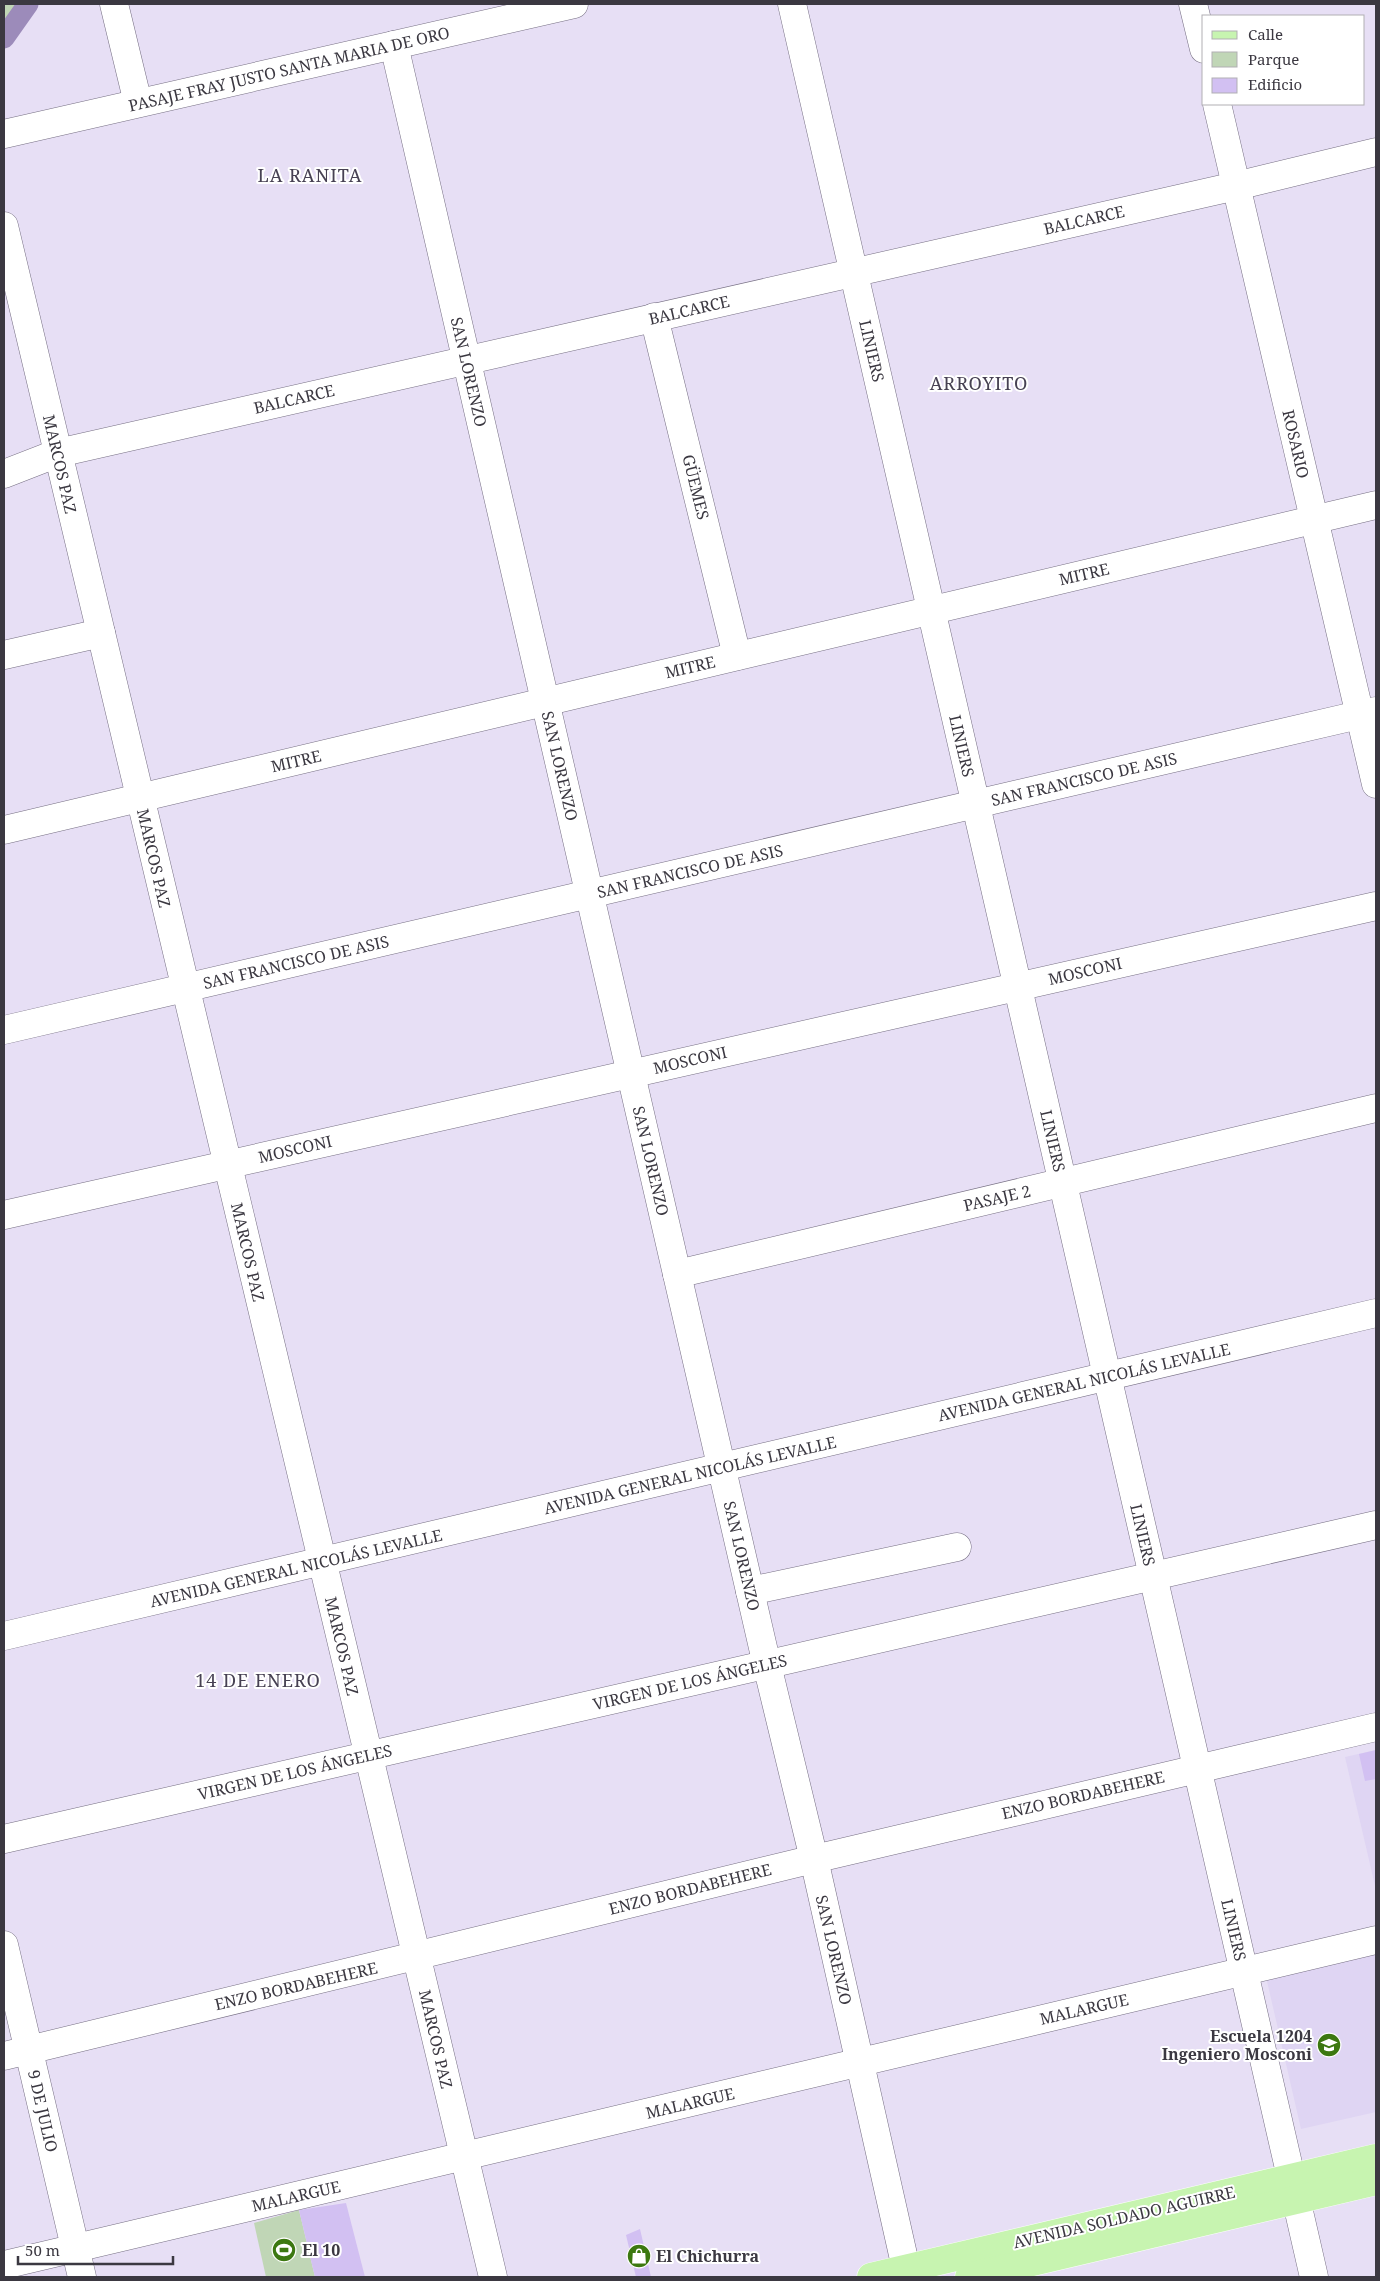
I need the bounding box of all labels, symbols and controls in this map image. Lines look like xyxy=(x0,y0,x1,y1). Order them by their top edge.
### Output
legend xyxy=(1202,15,1365,105)
street label: PASAJE FRAY JUSTO SANTA MARIA DE ORO xyxy=(126,21,452,117)
text: Calle xyxy=(1248,24,1283,44)
text: Parque xyxy=(1248,49,1299,69)
text: Edificio xyxy=(1248,74,1302,94)
district label: LA RANITA xyxy=(257,163,363,187)
street label: BALCARCE xyxy=(1041,200,1127,240)
street label: BALCARCE xyxy=(646,290,732,330)
street label: SAN LORENZO xyxy=(446,315,492,429)
street label: LINIERS xyxy=(854,318,890,384)
district label: ARROYITO xyxy=(930,371,1028,395)
street label: BALCARCE xyxy=(251,379,337,419)
street label: ROSARIO xyxy=(1277,407,1315,481)
street label: MARCOS PAZ xyxy=(38,412,82,516)
street label: GÜEMES xyxy=(677,452,715,522)
street label: MITRE xyxy=(1057,558,1111,590)
street label: MITRE xyxy=(663,651,717,683)
street label: SAN LORENZO xyxy=(537,709,583,823)
street label: LINIERS xyxy=(944,713,980,779)
street label: MITRE xyxy=(269,745,323,777)
street label: SAN FRANCISCO DE ASIS xyxy=(989,747,1179,811)
street label: MARCOS PAZ xyxy=(132,806,176,910)
street label: SAN FRANCISCO DE ASIS xyxy=(595,839,785,903)
street label: SAN FRANCISCO DE ASIS xyxy=(201,930,391,994)
street label: MOSCONI xyxy=(1046,952,1124,990)
street label: MOSCONI xyxy=(651,1041,729,1079)
street label: SAN LORENZO xyxy=(628,1104,674,1218)
street label: LINIERS xyxy=(1035,1108,1071,1174)
street label: MOSCONI xyxy=(256,1130,334,1168)
street label: PASAJE 2 xyxy=(961,1180,1033,1216)
street label: MARCOS PAZ xyxy=(226,1200,270,1304)
street label: AVENIDA GENERAL NICOLÁS LEVALLE xyxy=(936,1338,1232,1426)
street label: AVENIDA GENERAL NICOLÁS LEVALLE xyxy=(542,1431,838,1519)
street label: SAN LORENZO xyxy=(719,1499,765,1613)
street label: LINIERS xyxy=(1125,1502,1161,1568)
street label: AVENIDA GENERAL NICOLÁS LEVALLE xyxy=(148,1524,444,1612)
street label: MARCOS PAZ xyxy=(320,1594,364,1698)
street label: VIRGEN DE LOS ÁNGELES xyxy=(591,1649,789,1715)
district label: 14 DE ENERO xyxy=(195,1668,321,1692)
street label: VIRGEN DE LOS ÁNGELES xyxy=(196,1739,394,1805)
street label: ENZO BORDABEHERE xyxy=(999,1766,1167,1824)
street label: ENZO BORDABEHERE xyxy=(606,1858,774,1920)
street label: SAN LORENZO xyxy=(811,1893,857,2007)
street label: LINIERS xyxy=(1216,1897,1252,1963)
street label: ENZO BORDABEHERE xyxy=(212,1957,380,2015)
street label: MARCOS PAZ xyxy=(414,1987,458,2091)
street label: MALARGUE xyxy=(1037,1988,1131,2030)
place label: Escuela 1204 Ingeniero Mosconi xyxy=(1162,2025,1312,2065)
school or university icon: Escuela 1204 Ingeniero Mosconi xyxy=(1316,2032,1342,2058)
street label: 9 DE JULIO xyxy=(23,2068,63,2154)
street label: MALARGUE xyxy=(643,2082,737,2124)
street label: MALARGUE xyxy=(249,2175,343,2217)
street label: AVENIDA SOLDADO AGUIRRE xyxy=(1011,2181,1237,2253)
scale bar xyxy=(18,2234,172,2266)
sports icon: El 10 xyxy=(271,2237,297,2263)
place label: El 10 xyxy=(302,2239,340,2261)
text: 50 m xyxy=(25,2240,60,2260)
shop icon: El Chichurra xyxy=(626,2243,652,2269)
place label: El Chichurra xyxy=(656,2245,759,2267)

